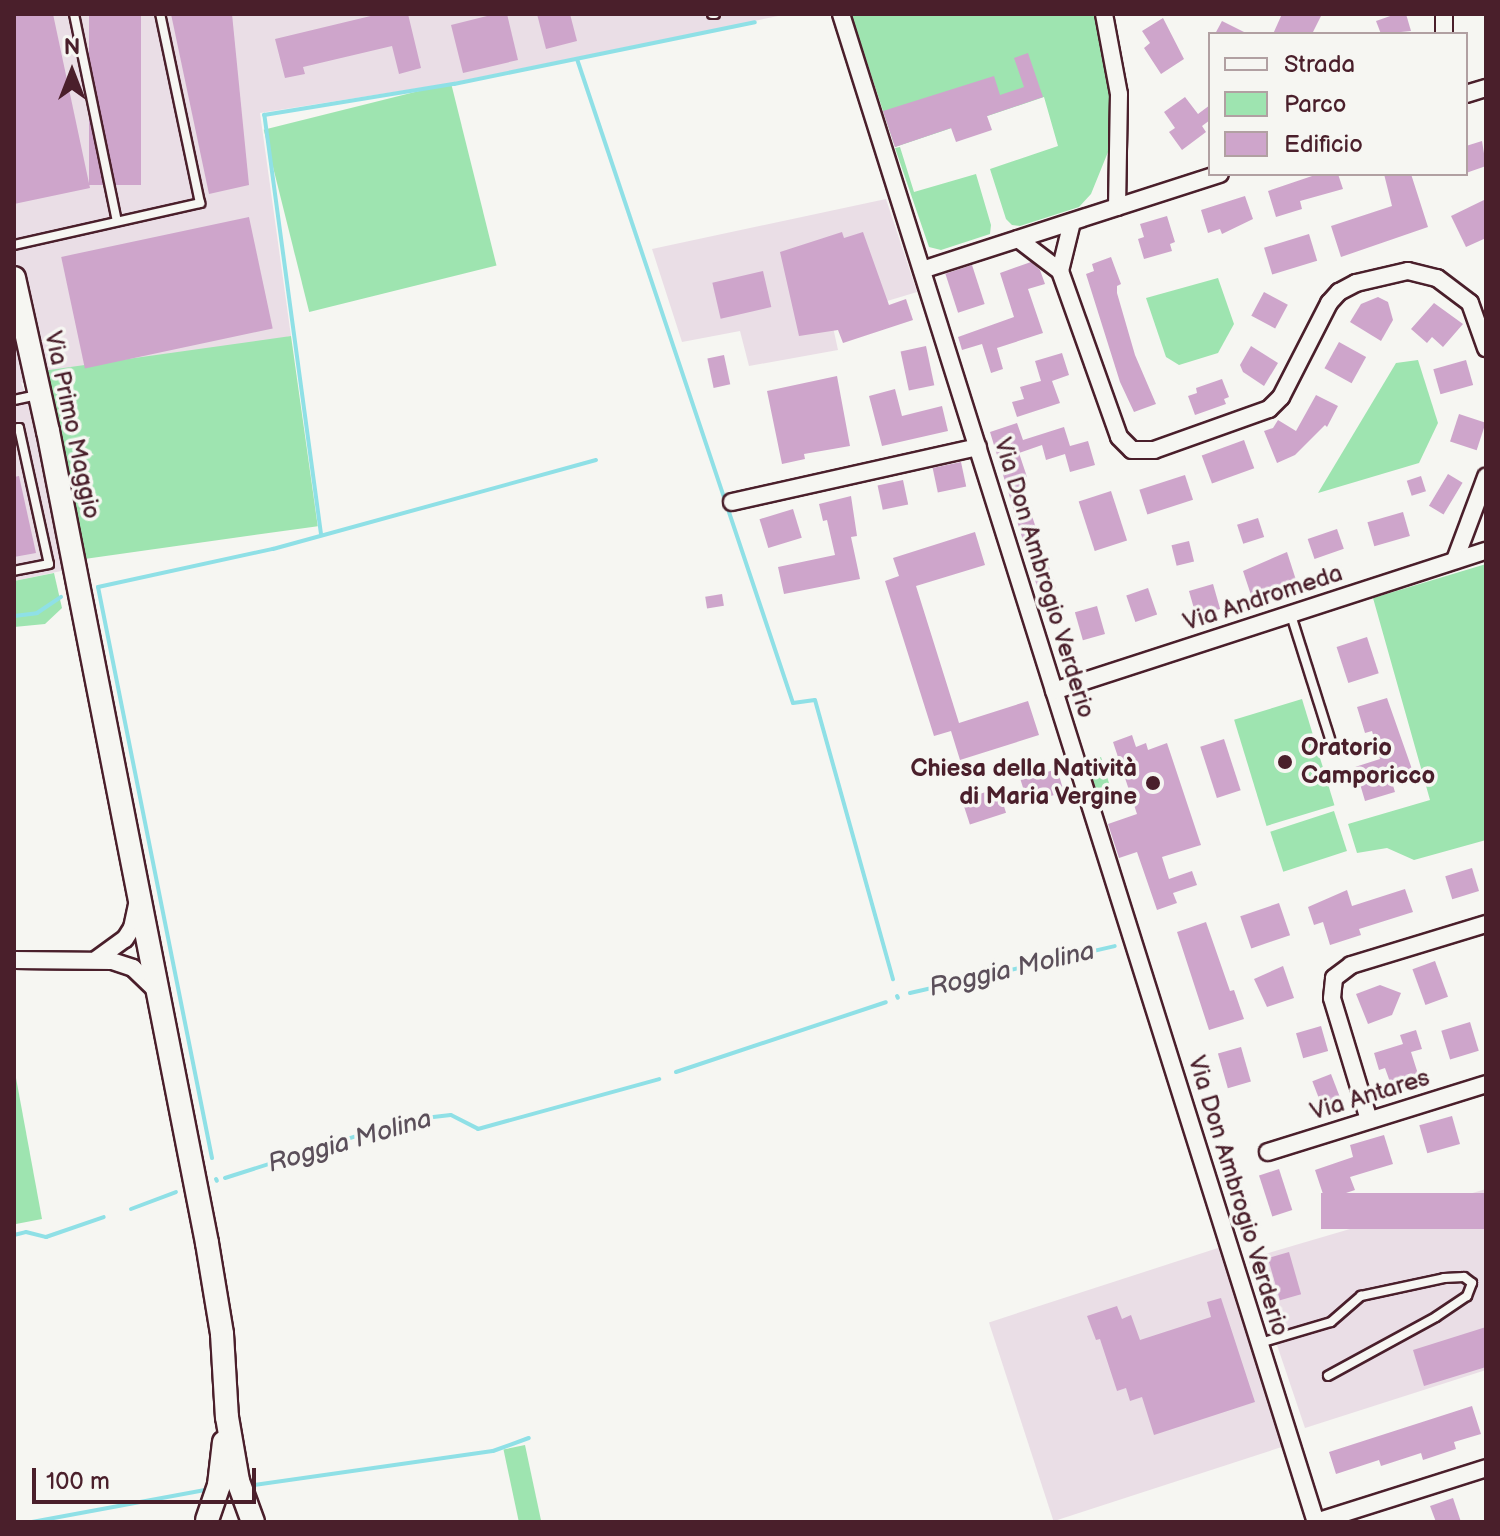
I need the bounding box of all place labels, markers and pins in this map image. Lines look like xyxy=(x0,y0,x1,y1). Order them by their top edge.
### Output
place label: Oratorio Camporicco xyxy=(1301,734,1435,790)
marker: Oratorio Camporicco xyxy=(1276,753,1294,771)
place label: Chiesa della Natività di Maria Vergine xyxy=(911,755,1137,811)
marker: Chiesa della Natività di Maria Vergine xyxy=(1144,774,1162,792)

